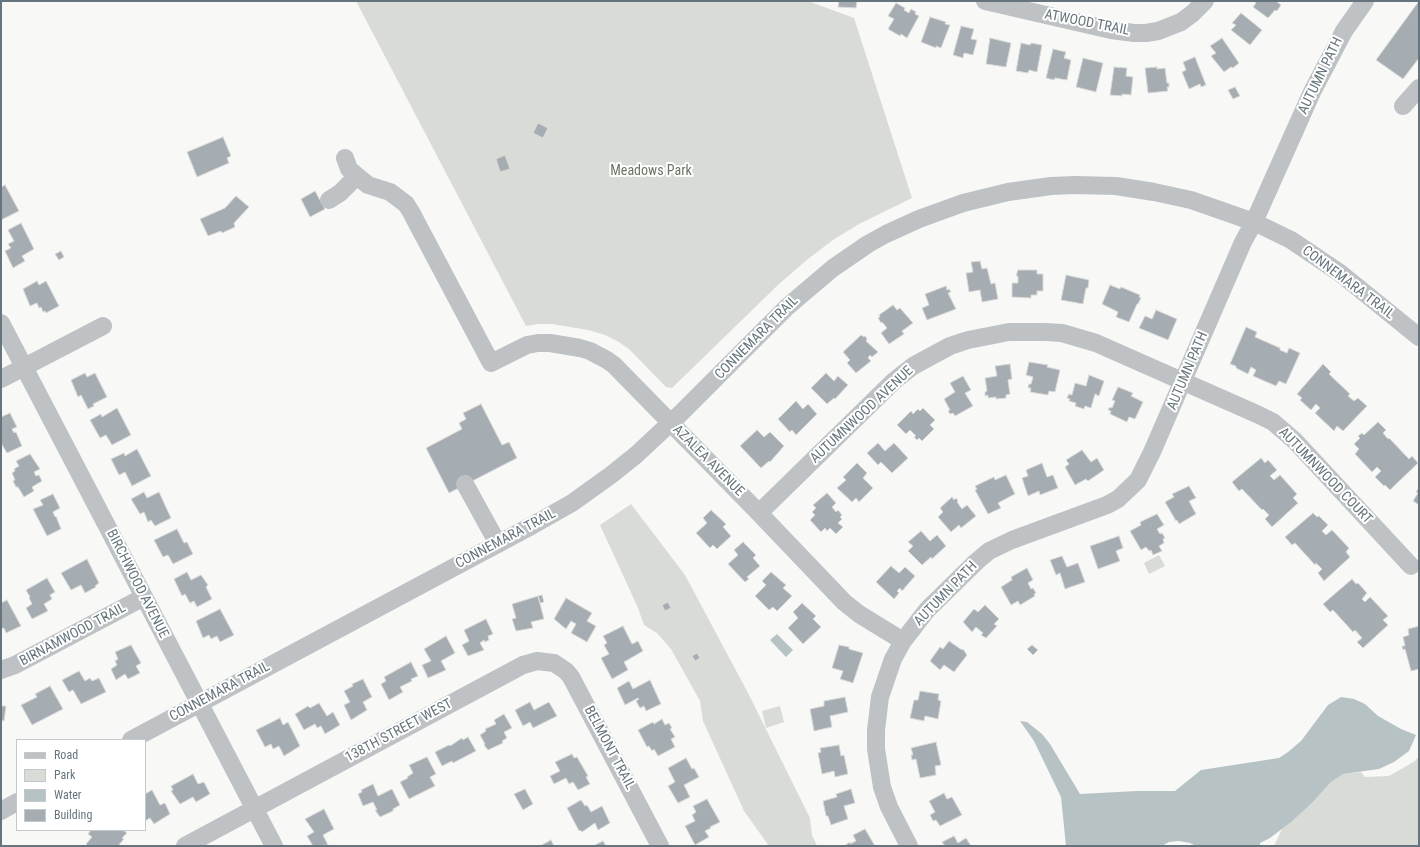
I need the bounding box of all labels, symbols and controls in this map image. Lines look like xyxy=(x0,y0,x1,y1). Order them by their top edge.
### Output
street label: ATWOOD TRAIL xyxy=(1043,7,1131,39)
street label: AUTUMN PATH xyxy=(1295,35,1347,117)
park label: Meadows Park xyxy=(610,163,692,179)
street label: CONNEMARA TRAIL xyxy=(1299,243,1397,323)
street label: CONNEMARA TRAIL xyxy=(712,293,802,383)
street label: AUTUMN PATH xyxy=(1164,329,1212,413)
street label: AUTUMNWOOD AVENUE xyxy=(807,363,917,467)
street label: AZALEA AVENUE xyxy=(669,422,747,500)
street label: AUTUMNWOOD COURT xyxy=(1275,424,1375,528)
street label: CONNEMARA TRAIL xyxy=(453,506,559,572)
street label: BIRCHWOOD AVENUE xyxy=(102,527,172,641)
street label: AUTUMN PATH xyxy=(911,558,981,630)
street label: BIRNAMWOOD TRAIL xyxy=(17,600,129,670)
street label: CONNEMARA TRAIL xyxy=(167,659,273,725)
street label: 138TH STREET WEST xyxy=(343,696,455,766)
street label: BELMONT TRAIL xyxy=(580,703,638,793)
legend xyxy=(16,739,146,831)
text: Road xyxy=(54,748,78,762)
text: Park xyxy=(54,768,75,782)
text: Water xyxy=(54,788,82,802)
text: Building xyxy=(54,808,92,822)

